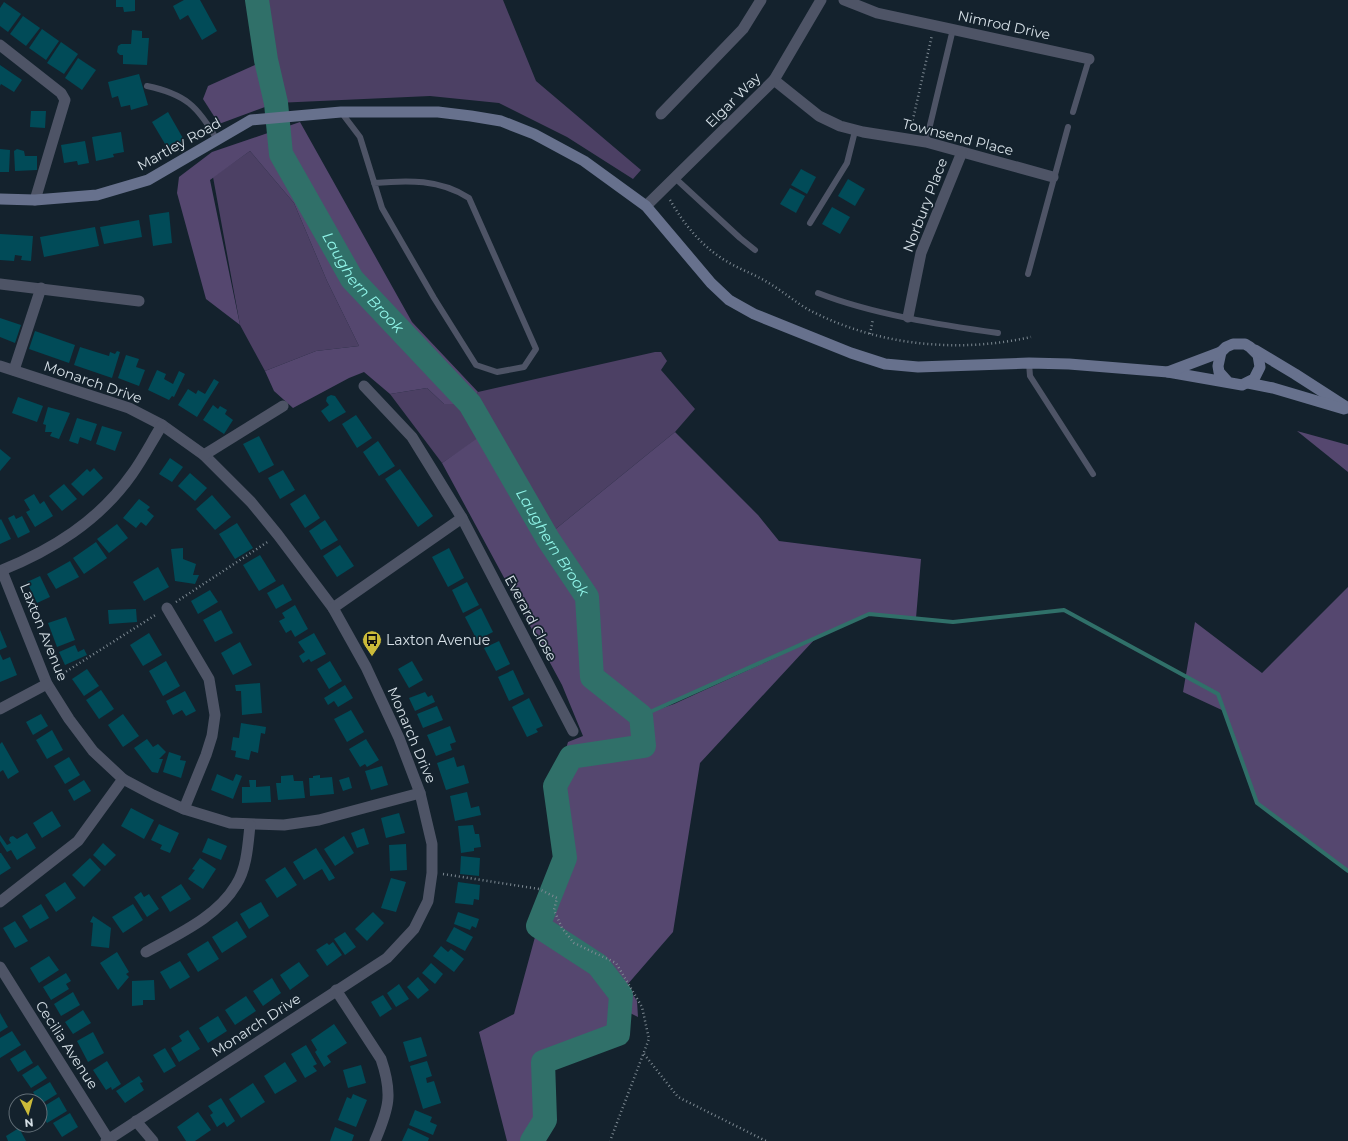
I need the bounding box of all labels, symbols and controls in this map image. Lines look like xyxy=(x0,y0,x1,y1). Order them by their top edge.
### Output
street label: Nimrod Drive xyxy=(956,6,1052,44)
street label: Elgar Way xyxy=(702,68,765,131)
street label: Martley Road xyxy=(134,114,224,174)
street label: Townsend Place xyxy=(901,115,1015,159)
street label: Norbury Place xyxy=(899,155,951,255)
water label: Laughern Brook xyxy=(318,228,409,337)
street label: Monarch Drive xyxy=(41,357,145,407)
water label: Laughern Brook xyxy=(512,485,594,601)
street label: Everard Close xyxy=(501,572,561,664)
street label: Laxton Avenue xyxy=(16,580,72,684)
bus stop icon: Laxton Avenue xyxy=(361,629,383,657)
place label: Laxton Avenue xyxy=(386,631,490,649)
street label: Monarch Drive xyxy=(384,684,440,786)
street label: Monarch Drive xyxy=(208,989,304,1061)
street label: Cecilia Avenue xyxy=(32,997,102,1093)
north arrow xyxy=(8,1093,48,1133)
text: N xyxy=(24,1116,34,1130)

